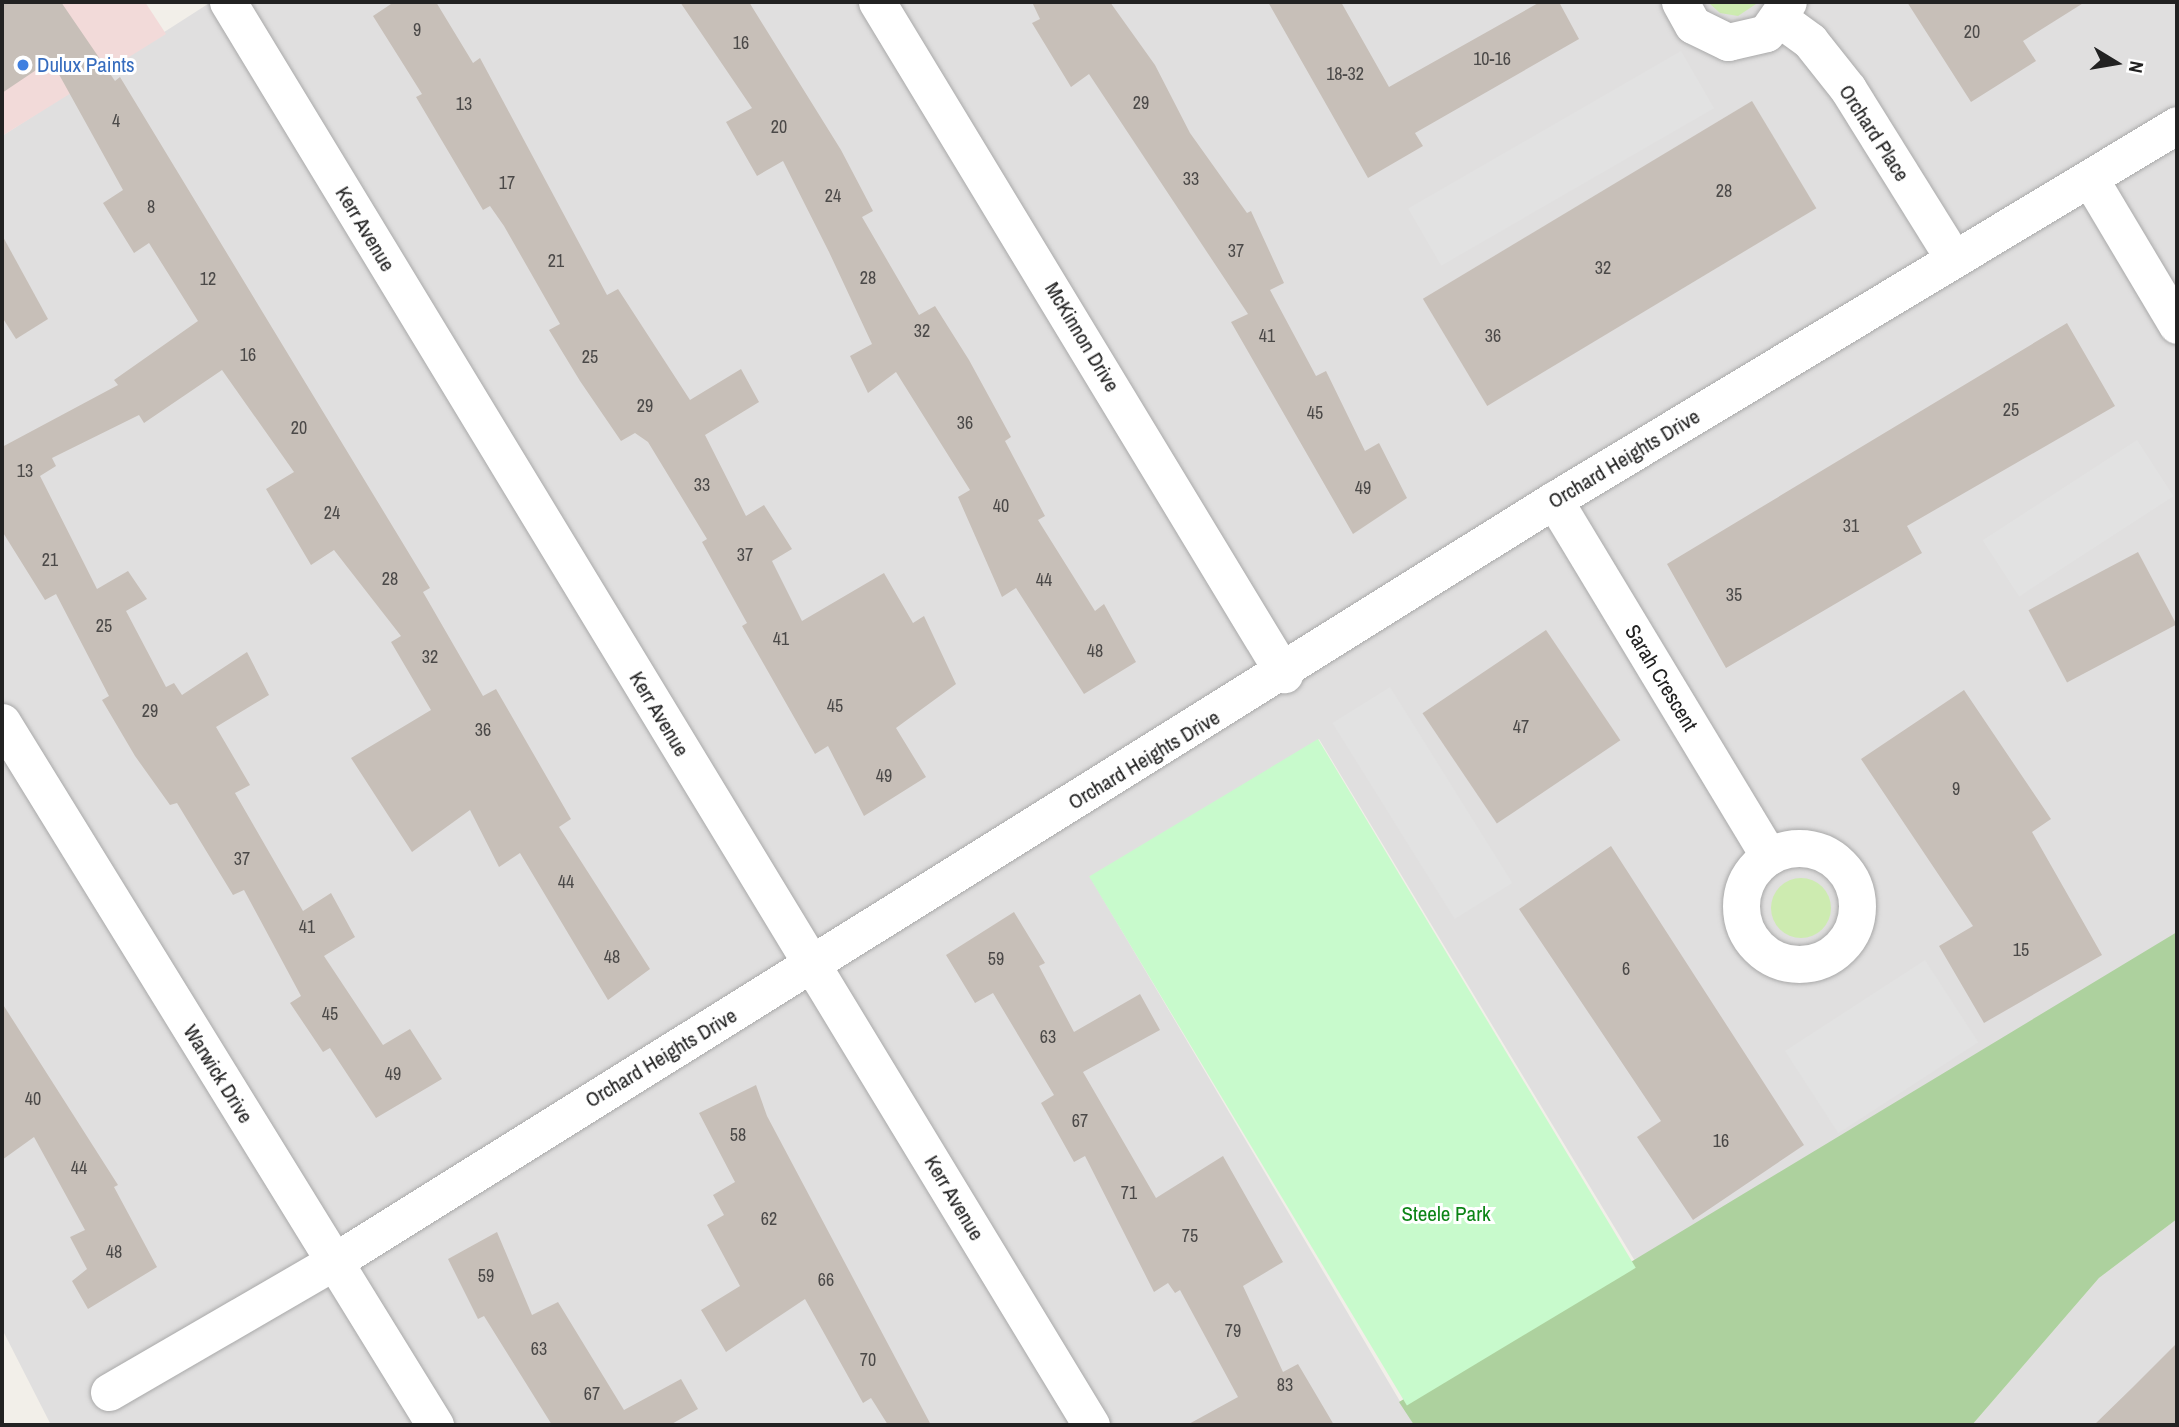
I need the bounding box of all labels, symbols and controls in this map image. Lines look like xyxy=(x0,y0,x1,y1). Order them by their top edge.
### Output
house number: 9 xyxy=(413,19,421,41)
house number: 20 xyxy=(1964,21,1980,43)
north arrow xyxy=(2081,28,2151,98)
house number: 16 xyxy=(733,32,749,54)
house number: 10-16 xyxy=(1473,48,1511,70)
place label: Dulux Paints xyxy=(37,52,135,78)
marker: Dulux Paints xyxy=(15,57,31,73)
text: N xyxy=(2123,59,2150,75)
house number: 18-32 xyxy=(1326,63,1364,85)
street label: Orchard Place xyxy=(1833,80,1915,186)
house number: 29 xyxy=(1133,92,1149,114)
house number: 13 xyxy=(456,93,472,115)
house number: 4 xyxy=(112,110,120,132)
house number: 20 xyxy=(771,116,787,138)
house number: 33 xyxy=(1183,168,1199,190)
house number: 17 xyxy=(499,172,515,194)
house number: 28 xyxy=(1716,180,1732,202)
street label: Kerr Avenue xyxy=(330,182,400,276)
house number: 24 xyxy=(825,185,841,207)
house number: 8 xyxy=(147,196,155,218)
house number: 37 xyxy=(1228,240,1244,262)
house number: 21 xyxy=(548,250,564,272)
house number: 32 xyxy=(1595,257,1611,279)
house number: 28 xyxy=(860,267,876,289)
house number: 12 xyxy=(200,268,216,290)
street label: McKinnon Drive xyxy=(1039,278,1125,396)
house number: 32 xyxy=(914,320,930,342)
house number: 41 xyxy=(1259,325,1275,347)
house number: 36 xyxy=(1485,325,1501,347)
house number: 16 xyxy=(240,344,256,366)
house number: 25 xyxy=(582,346,598,368)
house number: 29 xyxy=(637,395,653,417)
house number: 25 xyxy=(2003,399,2019,421)
house number: 45 xyxy=(1307,402,1323,424)
street label: Orchard Heights Drive xyxy=(1544,404,1704,514)
house number: 36 xyxy=(957,412,973,434)
house number: 20 xyxy=(291,417,307,439)
house number: 13 xyxy=(17,460,33,482)
house number: 33 xyxy=(694,474,710,496)
house number: 49 xyxy=(1355,477,1371,499)
house number: 40 xyxy=(993,495,1009,517)
house number: 24 xyxy=(324,502,340,524)
house number: 31 xyxy=(1843,515,1859,537)
house number: 37 xyxy=(737,544,753,566)
house number: 21 xyxy=(42,549,58,571)
house number: 28 xyxy=(382,568,398,590)
house number: 44 xyxy=(1036,569,1052,591)
house number: 35 xyxy=(1726,584,1742,606)
house number: 25 xyxy=(96,615,112,637)
street label: Sarah Crescent xyxy=(1619,620,1703,736)
house number: 41 xyxy=(773,628,789,650)
house number: 48 xyxy=(1087,640,1103,662)
house number: 32 xyxy=(422,646,438,668)
street label: Kerr Avenue xyxy=(624,667,694,761)
house number: 45 xyxy=(827,695,843,717)
house number: 29 xyxy=(142,700,158,722)
street label: Orchard Heights Drive xyxy=(1064,705,1224,815)
house number: 47 xyxy=(1513,716,1529,738)
house number: 36 xyxy=(475,719,491,741)
house number: 49 xyxy=(876,765,892,787)
house number: 9 xyxy=(1952,778,1960,800)
house number: 37 xyxy=(234,848,250,870)
house number: 44 xyxy=(558,871,574,893)
house number: 41 xyxy=(299,916,315,938)
house number: 15 xyxy=(2013,939,2029,961)
house number: 48 xyxy=(604,946,620,968)
house number: 59 xyxy=(988,948,1004,970)
house number: 6 xyxy=(1622,958,1630,980)
house number: 45 xyxy=(322,1003,338,1025)
street label: Orchard Heights Drive xyxy=(581,1003,741,1113)
street label: Warwick Drive xyxy=(178,1020,258,1128)
house number: 63 xyxy=(1040,1026,1056,1048)
house number: 49 xyxy=(385,1063,401,1085)
house number: 40 xyxy=(25,1088,41,1110)
house number: 67 xyxy=(1072,1110,1088,1132)
house number: 58 xyxy=(730,1124,746,1146)
house number: 16 xyxy=(1713,1130,1729,1152)
street label: Kerr Avenue xyxy=(919,1151,989,1245)
house number: 44 xyxy=(71,1157,87,1179)
house number: 71 xyxy=(1121,1182,1137,1204)
park label: Steele Park xyxy=(1401,1201,1491,1227)
house number: 62 xyxy=(761,1208,777,1230)
house number: 75 xyxy=(1182,1225,1198,1247)
house number: 48 xyxy=(106,1241,122,1263)
house number: 59 xyxy=(478,1265,494,1287)
house number: 66 xyxy=(818,1269,834,1291)
house number: 79 xyxy=(1225,1320,1241,1342)
house number: 63 xyxy=(531,1338,547,1360)
house number: 70 xyxy=(860,1349,876,1371)
house number: 83 xyxy=(1277,1374,1293,1396)
house number: 67 xyxy=(584,1383,600,1405)

